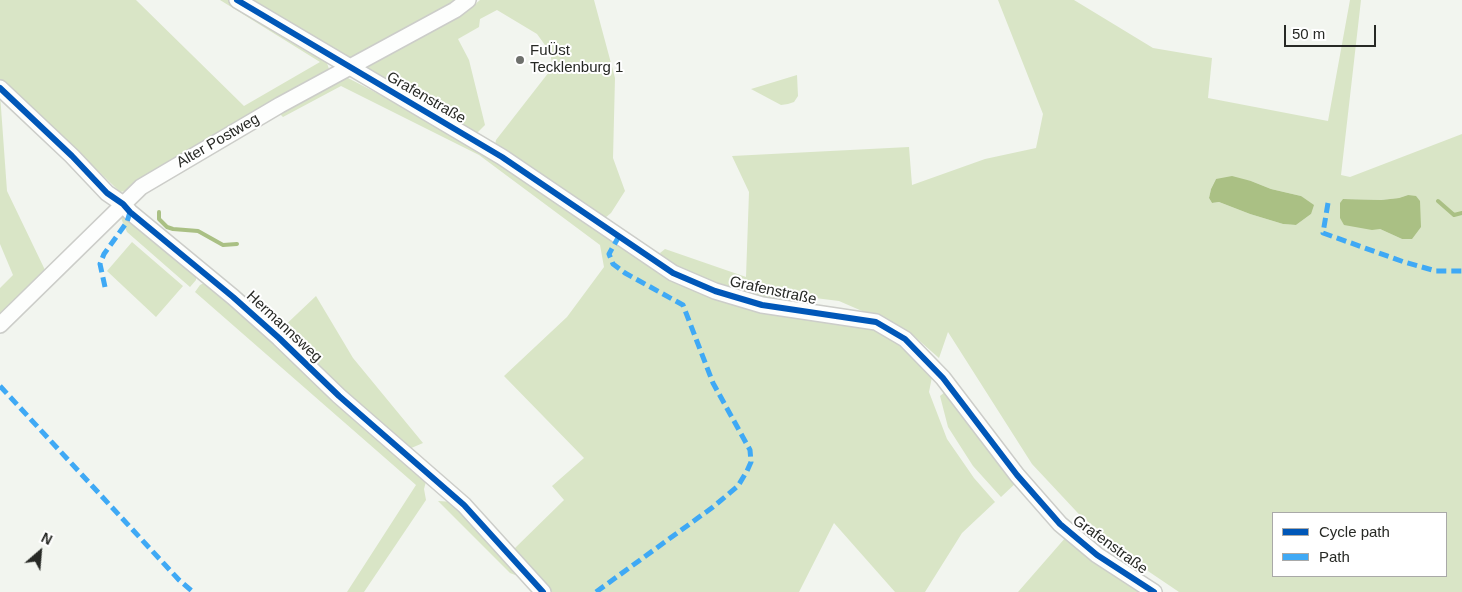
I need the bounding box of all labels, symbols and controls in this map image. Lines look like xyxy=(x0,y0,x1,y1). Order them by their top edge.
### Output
scale bar xyxy=(1287,15,1380,47)
text: 50 m xyxy=(1292,25,1325,42)
place label: FuÜst Tecklenburg 1 xyxy=(530,42,623,77)
marker: FuÜst Tecklenburg 1 xyxy=(514,54,526,66)
street label: Grafenstraße xyxy=(383,68,469,128)
street label: Alter Postweg xyxy=(173,110,263,172)
street label: Grafenstraße xyxy=(728,273,818,309)
street label: Hermannsweg xyxy=(242,287,326,367)
street label: Grafenstraße xyxy=(1069,512,1151,578)
legend xyxy=(1272,512,1447,577)
text: Cycle path xyxy=(1319,523,1390,540)
north arrow xyxy=(15,527,65,577)
text: N xyxy=(39,529,55,548)
text: Path xyxy=(1319,548,1350,565)

